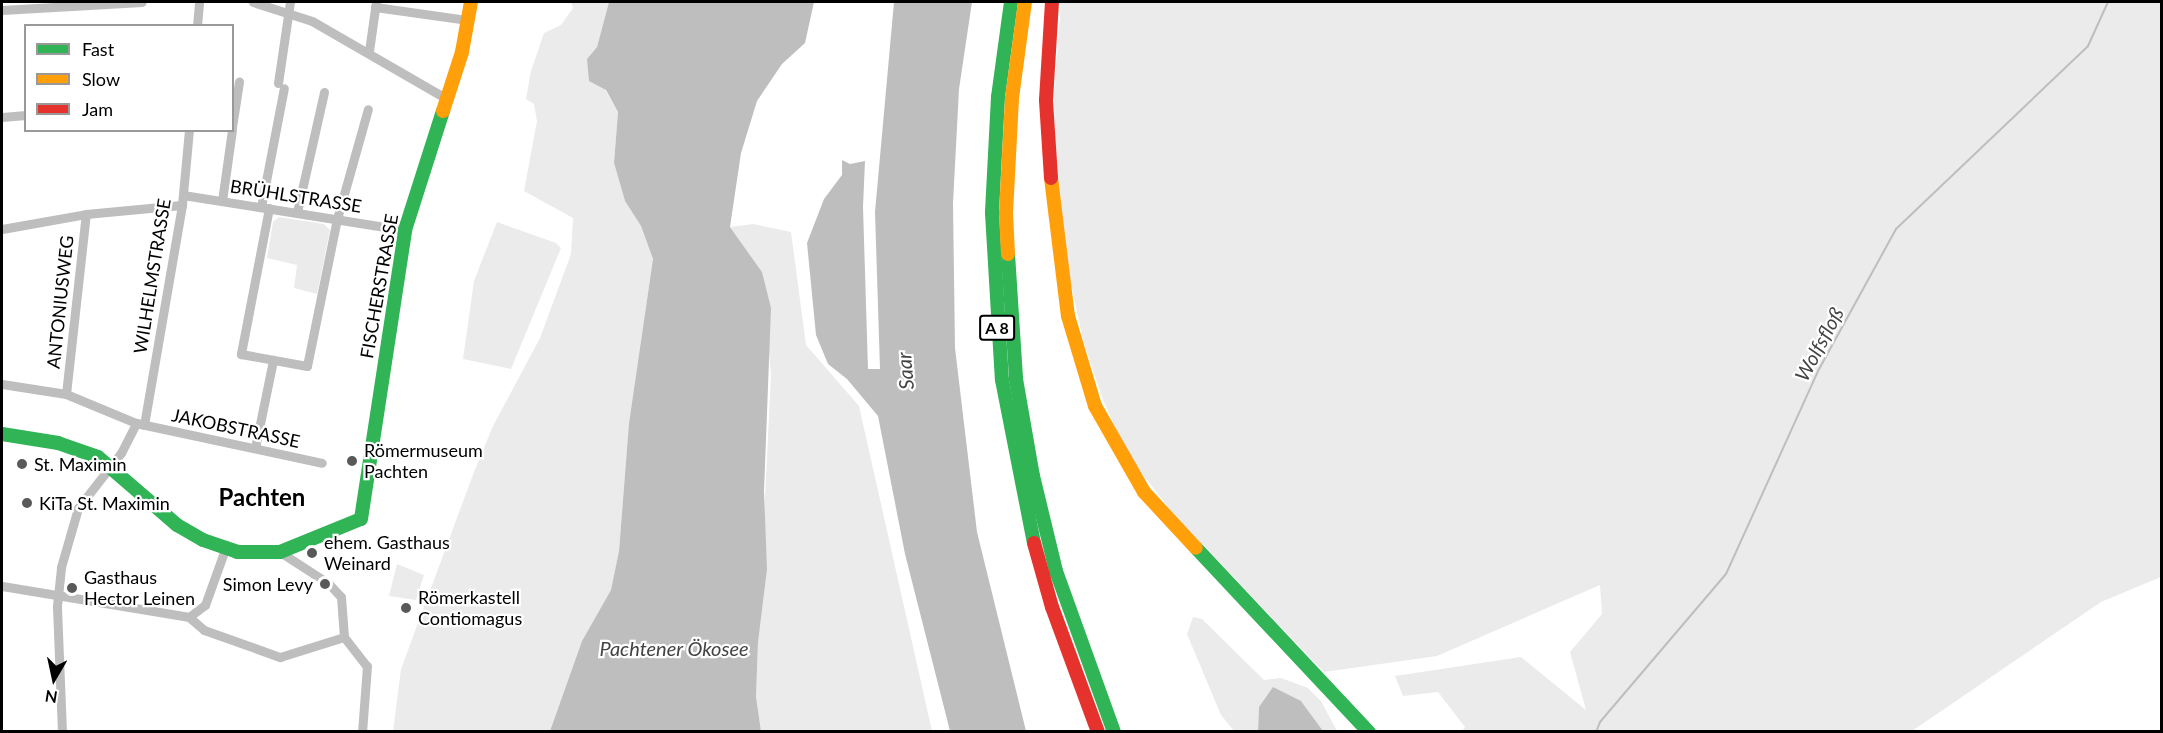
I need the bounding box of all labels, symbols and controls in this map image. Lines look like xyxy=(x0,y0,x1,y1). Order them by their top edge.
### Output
legend xyxy=(24,24,234,132)
text: Fast xyxy=(82,38,114,60)
text: Slow xyxy=(82,68,120,90)
text: Jam xyxy=(82,98,113,120)
street label: BRÜHLSTRASSE xyxy=(229,175,363,217)
street label: WILHELMSTRASSE xyxy=(129,197,175,355)
street label: FISCHERSTRASSE xyxy=(356,212,402,360)
street label: ANTONIUSWEG xyxy=(42,234,78,370)
water label: Wolfsfloß xyxy=(1790,303,1848,385)
road number: A 8 xyxy=(978,315,1016,341)
water label: Saar xyxy=(891,351,919,391)
street label: JAKOBSTRASSE xyxy=(170,404,302,452)
place label: Römermuseum Pachten xyxy=(364,440,483,482)
place label: St. Maximin xyxy=(34,453,127,475)
marker: Römermuseum Pachten xyxy=(345,454,359,468)
marker: St. Maximin xyxy=(15,457,29,471)
district label: Pachten xyxy=(219,483,305,511)
place label: KiTa St. Maximin xyxy=(39,492,170,514)
marker: KiTa St. Maximin xyxy=(20,496,34,510)
place label: ehem. Gasthaus Weinard xyxy=(324,532,450,574)
marker: ehem. Gasthaus Weinard xyxy=(305,546,319,560)
place label: Gasthaus Hector Leinen xyxy=(84,567,195,610)
place label: Simon Levy xyxy=(223,573,313,595)
marker: Simon Levy xyxy=(318,577,332,591)
marker: Gasthaus Hector Leinen xyxy=(65,581,79,595)
place label: Römerkastell Contiomagus xyxy=(418,587,522,630)
marker: Römerkastell Contiomagus xyxy=(399,601,413,615)
water label: Pachtener Ökosee xyxy=(599,636,749,660)
north arrow xyxy=(24,649,84,709)
text: N xyxy=(44,687,59,708)

